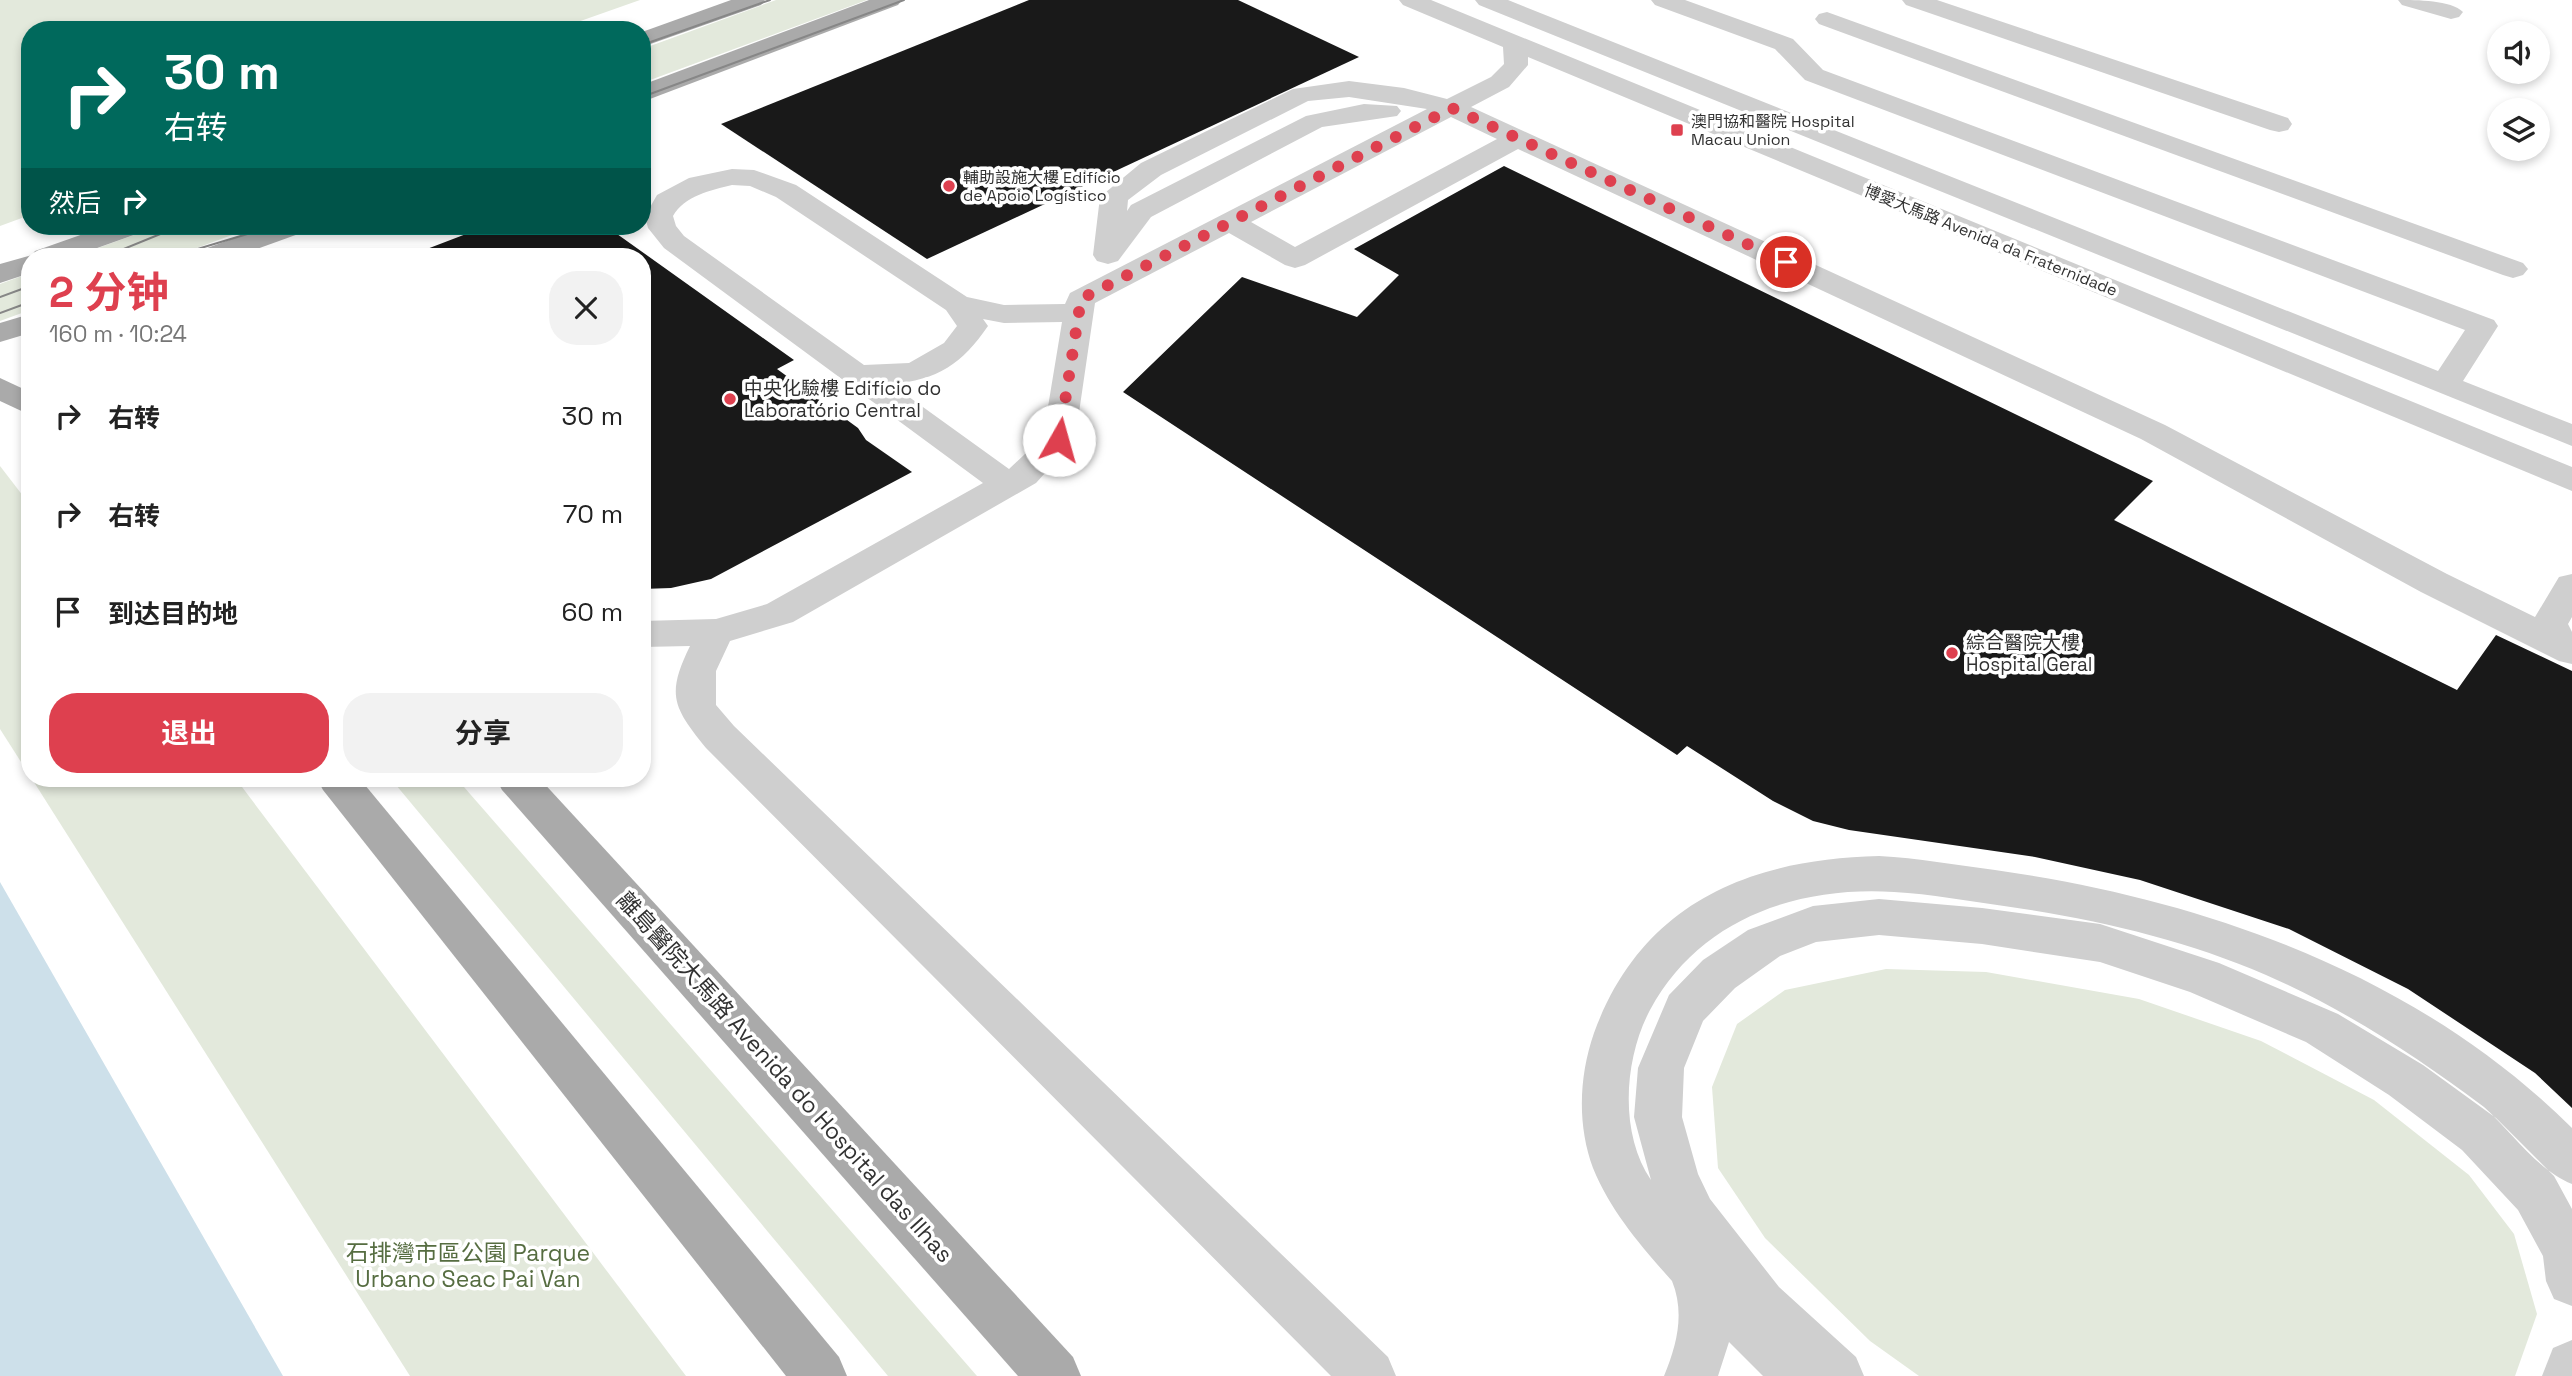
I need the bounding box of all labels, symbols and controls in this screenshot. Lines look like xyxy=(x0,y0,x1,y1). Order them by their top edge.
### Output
map controls xyxy=(2487,21,2550,161)
button: sound xyxy=(2487,21,2550,84)
text: 30 m xyxy=(164,41,280,103)
icon: right xyxy=(49,49,140,140)
button: layers xyxy=(2487,98,2550,161)
text: 右转 xyxy=(164,108,228,148)
place label: 澳門協和醫院 Hospital Macau Union xyxy=(1691,111,1855,150)
marker: 澳門協和醫院 Hospital Macau Union xyxy=(1669,122,1685,138)
place label: 輔助設施大樓 Edifício de Apoio Logístico xyxy=(963,167,1121,206)
marker: 輔助設施大樓 Edifício de Apoio Logístico xyxy=(941,178,957,194)
street label: 博愛大馬路 Avenida da Fraternidade xyxy=(1861,180,2120,301)
icon: right xyxy=(115,182,153,220)
text: 然后 xyxy=(49,186,101,220)
pin xyxy=(1756,232,1816,292)
icon: arrive xyxy=(1767,243,1805,281)
text: 2 分钟 xyxy=(49,266,169,319)
button: close xyxy=(549,271,623,345)
text: 160 m · 10:24 xyxy=(49,319,187,349)
place label: 中央化驗樓 Edifício do Laboratório Central xyxy=(744,376,941,423)
marker: 中央化驗樓 Edifício do Laboratório Central xyxy=(722,391,738,407)
icon: right xyxy=(49,397,87,435)
text: 30 m xyxy=(562,399,623,433)
text: 右转 xyxy=(108,401,160,435)
position arrow xyxy=(1022,403,1096,477)
icon: right xyxy=(49,495,87,533)
text: 70 m xyxy=(563,497,623,531)
text: 右转 xyxy=(108,499,160,533)
icon: arrive xyxy=(49,593,87,631)
text: 60 m xyxy=(561,595,623,629)
text: 到达目的地 xyxy=(108,597,238,631)
place label: 綜合醫院大樓 Hospital Geral xyxy=(1966,630,2092,677)
marker: 綜合醫院大樓 Hospital Geral xyxy=(1944,645,1960,661)
button: 退出 xyxy=(49,693,329,773)
button: 分享 xyxy=(343,693,623,773)
street label: 離島醫院大馬路 Avenida do Hospital das Ilhas xyxy=(610,885,960,1269)
park label: 石排灣市區公園 Parque Urbano Seac Pai Van xyxy=(346,1238,590,1294)

